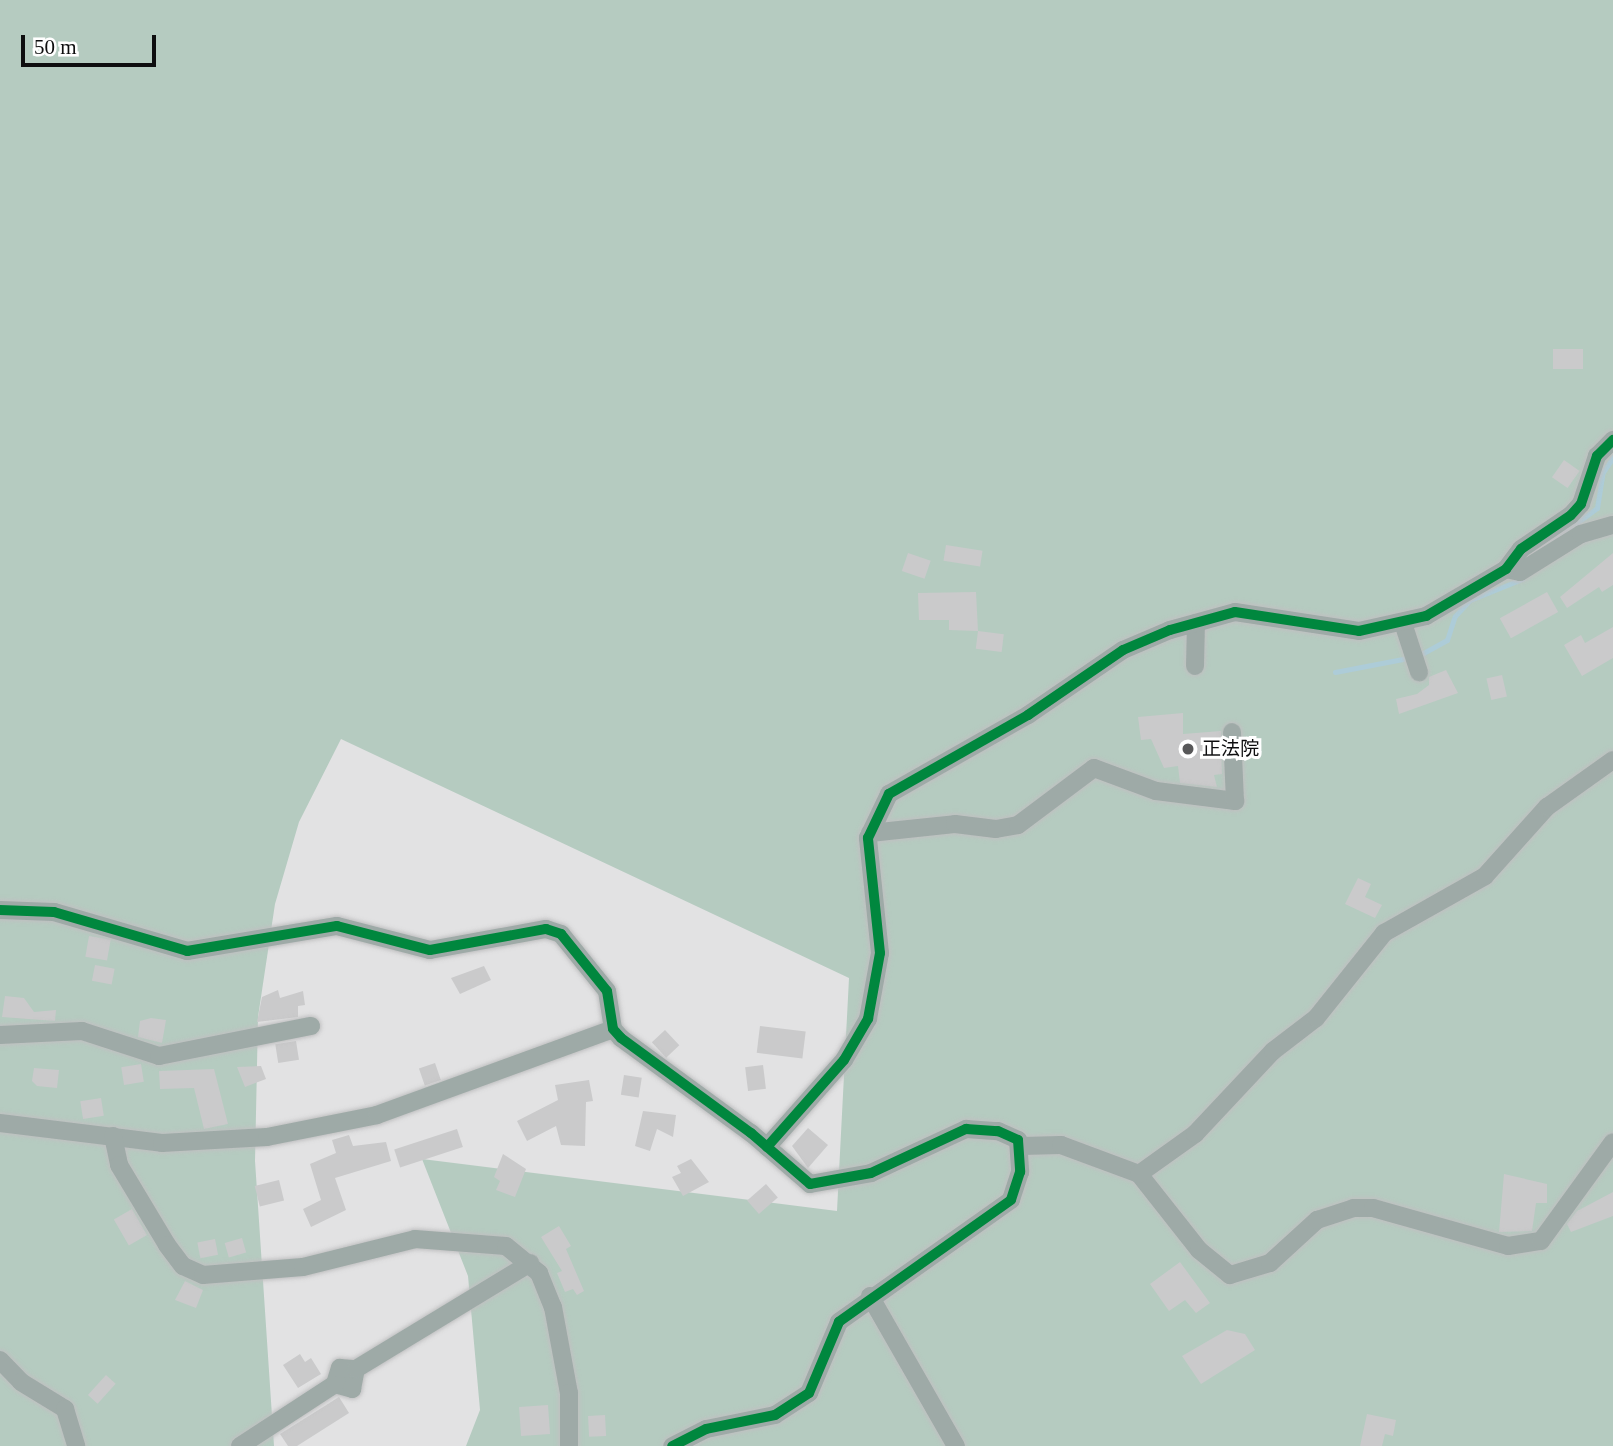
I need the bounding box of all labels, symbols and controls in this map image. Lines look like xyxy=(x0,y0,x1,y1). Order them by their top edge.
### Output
scale bar xyxy=(24,21,159,65)
text: 50 m xyxy=(34,35,77,59)
place label: 正法院 xyxy=(1202,738,1259,760)
marker: 正法院 xyxy=(1180,741,1196,757)

